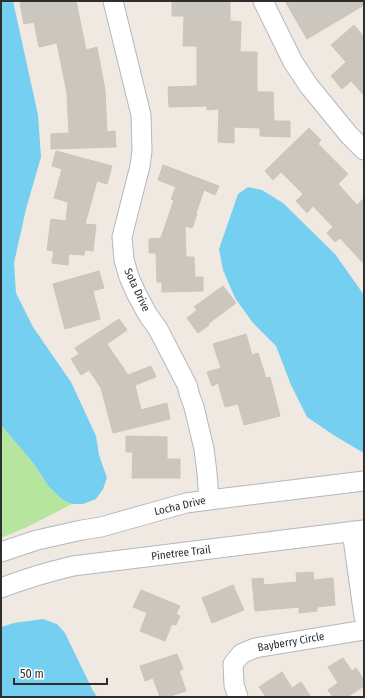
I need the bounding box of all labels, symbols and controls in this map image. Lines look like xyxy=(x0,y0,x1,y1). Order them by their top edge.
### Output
street label: Sota Drive xyxy=(121,266,153,314)
street label: Locha Drive xyxy=(153,494,207,518)
street label: Pinetree Trail xyxy=(151,543,211,563)
street label: Bayberry Circle xyxy=(257,630,325,654)
scale bar xyxy=(14,660,107,686)
text: 50 m xyxy=(20,667,44,681)

